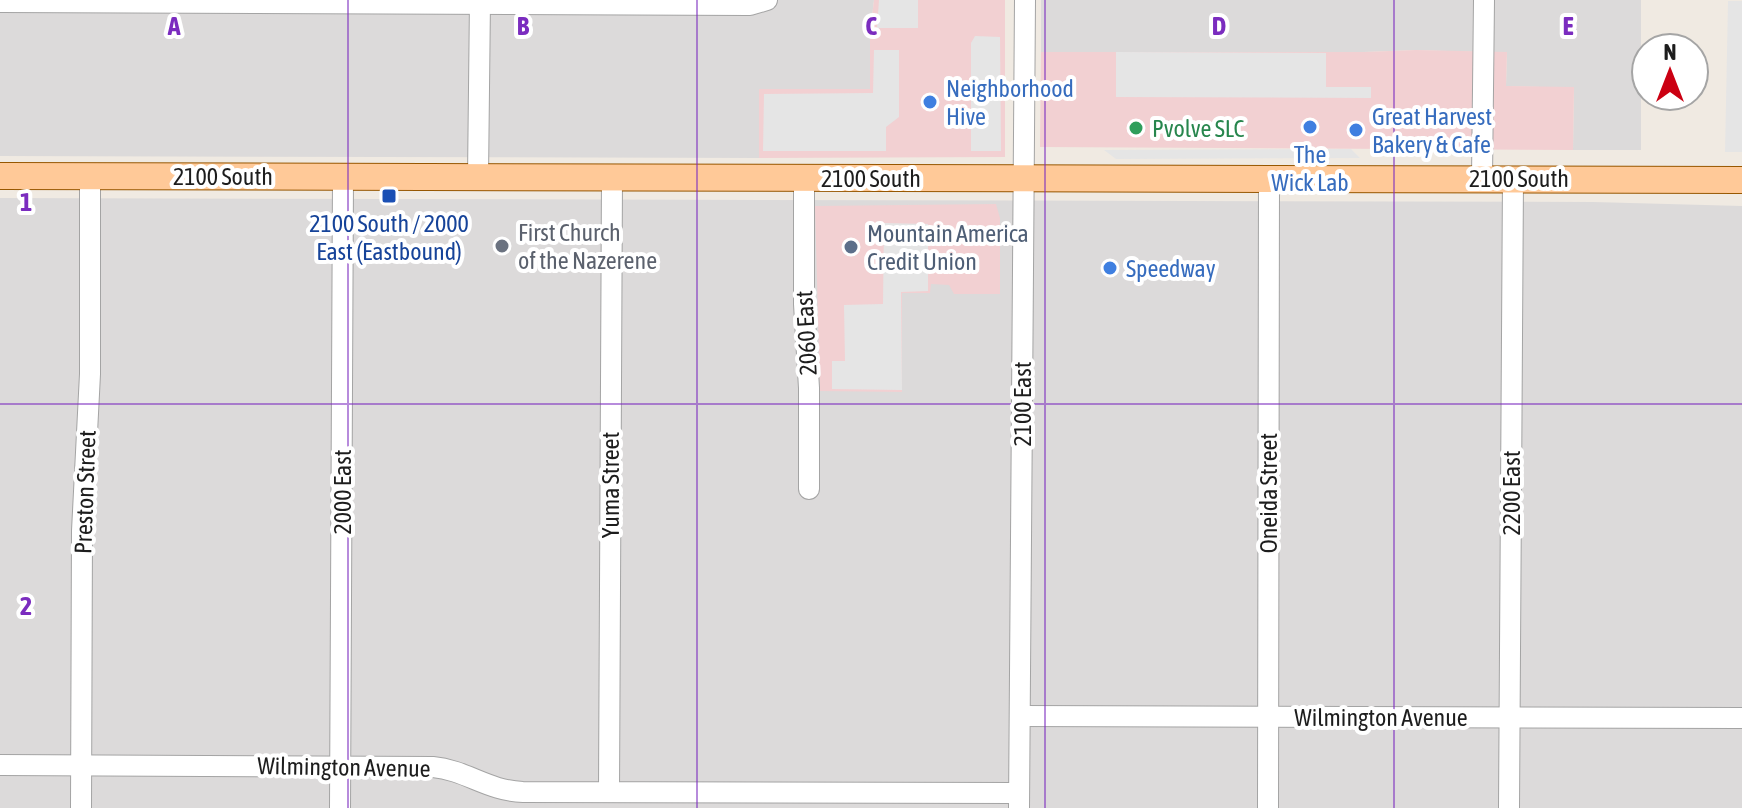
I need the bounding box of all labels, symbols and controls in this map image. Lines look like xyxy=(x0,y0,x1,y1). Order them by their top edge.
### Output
text: A xyxy=(167,11,181,41)
text: B xyxy=(517,11,530,41)
text: C xyxy=(865,11,877,41)
text: D xyxy=(1212,11,1226,41)
text: E xyxy=(1562,11,1574,41)
north arrow xyxy=(1630,32,1710,112)
text: N xyxy=(1664,39,1676,65)
place label: Neighborhood Hive xyxy=(946,75,1074,130)
marker: Neighborhood Hive xyxy=(921,93,939,111)
place label: Great Harvest Bakery & Cafe xyxy=(1372,103,1492,158)
place label: Pvolve SLC xyxy=(1152,115,1245,142)
marker: The Wick Lab xyxy=(1301,118,1319,136)
marker: Pvolve SLC xyxy=(1127,119,1145,137)
marker: Great Harvest Bakery & Cafe xyxy=(1347,121,1365,139)
place label: The Wick Lab xyxy=(1271,141,1349,196)
street label: 2100 South xyxy=(173,163,273,190)
street label: 2100 South xyxy=(821,165,921,192)
street label: 2100 South xyxy=(1469,165,1569,192)
text: 1 xyxy=(20,187,32,217)
marker: 2100 South / 2000 East (Eastbound) xyxy=(380,187,398,205)
place label: 2100 South / 2000 East (Eastbound) xyxy=(309,210,469,265)
place label: First Church of the Nazerene xyxy=(518,219,657,274)
place label: Mountain America Credit Union xyxy=(867,220,1029,275)
marker: First Church of the Nazerene xyxy=(493,237,511,255)
marker: Mountain America Credit Union xyxy=(842,238,860,256)
place label: Speedway xyxy=(1126,255,1216,282)
marker: Speedway xyxy=(1101,259,1119,277)
street label: 2060 East xyxy=(790,290,822,376)
street label: 2100 East xyxy=(1009,361,1036,447)
street label: Preston Street xyxy=(69,430,101,554)
street label: Yuma Street xyxy=(597,432,624,538)
street label: Oneida Street xyxy=(1255,433,1282,553)
street label: 2000 East xyxy=(329,449,356,535)
street label: 2200 East xyxy=(1498,450,1525,536)
text: 2 xyxy=(20,591,32,621)
street label: Wilmington Avenue xyxy=(1294,704,1468,731)
street label: Wilmington Avenue xyxy=(257,752,431,782)

